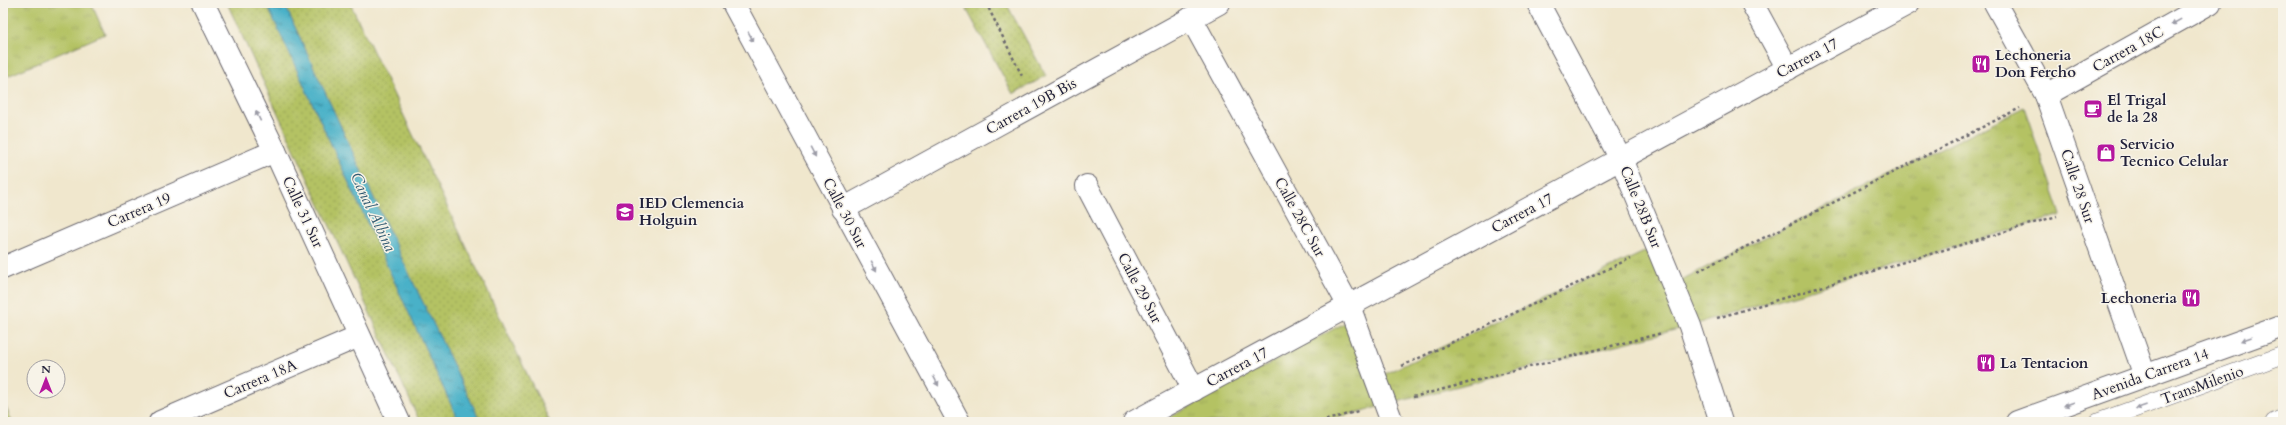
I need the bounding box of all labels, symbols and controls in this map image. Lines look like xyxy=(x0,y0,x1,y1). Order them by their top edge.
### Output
one-way arrow xyxy=(2170,19,2182,25)
street label: Carrera 18C xyxy=(2089,21,2167,77)
one-way arrow xyxy=(748,31,754,43)
street label: Carrera 17 xyxy=(1773,33,1842,83)
place label: Lechoneria Don Fercho xyxy=(1995,45,2076,82)
restaurant icon: Lechoneria Don Fercho xyxy=(1970,53,1992,75)
street label: Carrera 19B Bis xyxy=(982,73,1080,139)
place label: El Trigal de la 28 xyxy=(2107,90,2167,127)
cafe icon: El Trigal de la 28 xyxy=(2082,98,2104,120)
one-way arrow xyxy=(255,110,261,122)
place label: Servicio Tecnico Celular xyxy=(2120,134,2229,171)
shop icon: Servicio Tecnico Celular xyxy=(2095,142,2117,164)
one-way arrow xyxy=(809,146,816,158)
street label: Calle 28 Sur xyxy=(2056,146,2100,226)
street label: Calle 28B Sur xyxy=(1615,163,1667,252)
water label: Canal Albina xyxy=(345,169,401,255)
street label: Calle 31 Sur xyxy=(278,173,329,252)
street label: Calle 28C Sur xyxy=(1270,173,1330,261)
street label: Calle 30 Sur xyxy=(818,174,872,252)
street label: Carrera 19 xyxy=(104,188,174,232)
street label: Carrera 17 xyxy=(1488,188,1557,238)
place label: IED Clemencia Holguin xyxy=(639,193,745,230)
school or university icon: IED Clemencia Holguin xyxy=(614,201,636,223)
street label: Calle 29 Sur xyxy=(1113,249,1167,327)
one-way arrow xyxy=(871,260,878,272)
restaurant icon: Lechoneria xyxy=(2180,287,2202,309)
place label: Lechoneria xyxy=(2101,288,2178,308)
one-way arrow xyxy=(2240,337,2252,343)
street label: Carrera 17 xyxy=(1203,342,1272,392)
street label: Avenida Carrera 14 xyxy=(2089,343,2212,404)
restaurant icon: La Tentacion xyxy=(1975,352,1997,374)
place label: La Tentacion xyxy=(2000,353,2089,373)
street label: Carrera 18A xyxy=(220,354,300,403)
north arrow xyxy=(26,359,66,399)
street label: TransMilenio xyxy=(2158,361,2246,409)
text: N xyxy=(41,362,51,377)
one-way arrow xyxy=(933,375,940,386)
one-way arrow xyxy=(2062,401,2074,407)
one-way arrow xyxy=(2135,404,2147,410)

